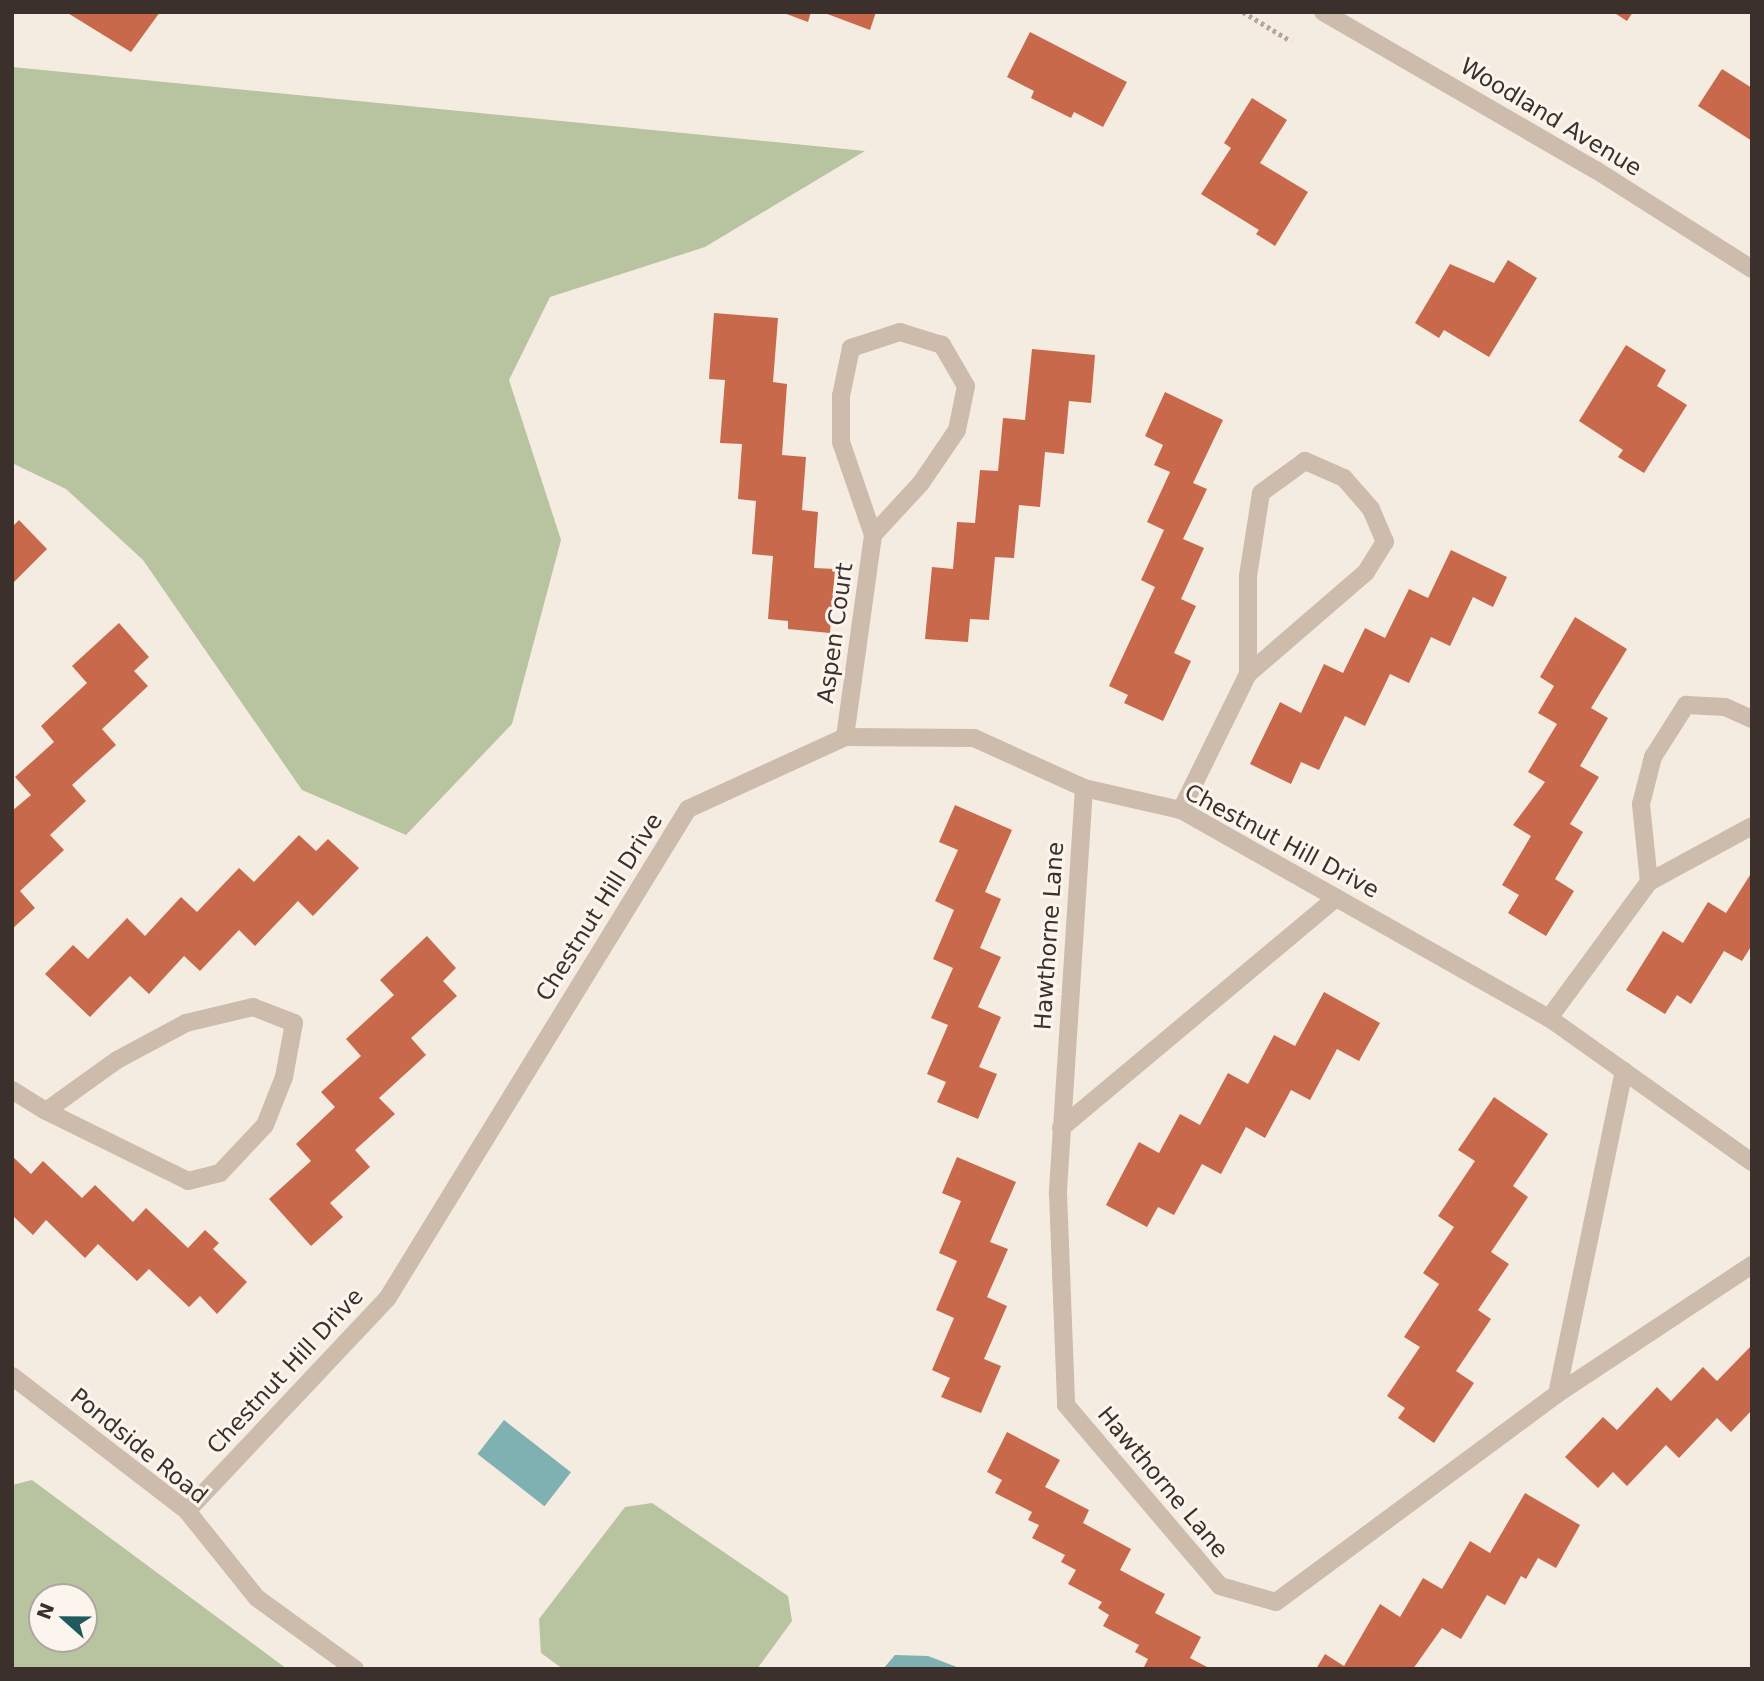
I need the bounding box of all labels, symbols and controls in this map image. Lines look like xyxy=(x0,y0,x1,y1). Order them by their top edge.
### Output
street label: Woodland Avenue xyxy=(1455,52,1647,182)
street label: Aspen Court xyxy=(811,561,859,705)
street label: Chestnut Hill Drive xyxy=(1180,778,1384,904)
street label: Chestnut Hill Drive xyxy=(530,808,668,1006)
street label: Hawthorne Lane xyxy=(1029,841,1069,1031)
street label: Chestnut Hill Drive xyxy=(201,1282,369,1460)
street label: Pondside Road xyxy=(65,1382,213,1510)
street label: Hawthorne Lane xyxy=(1092,1401,1234,1563)
north arrow xyxy=(28,1583,98,1653)
text: N xyxy=(32,1600,58,1623)

